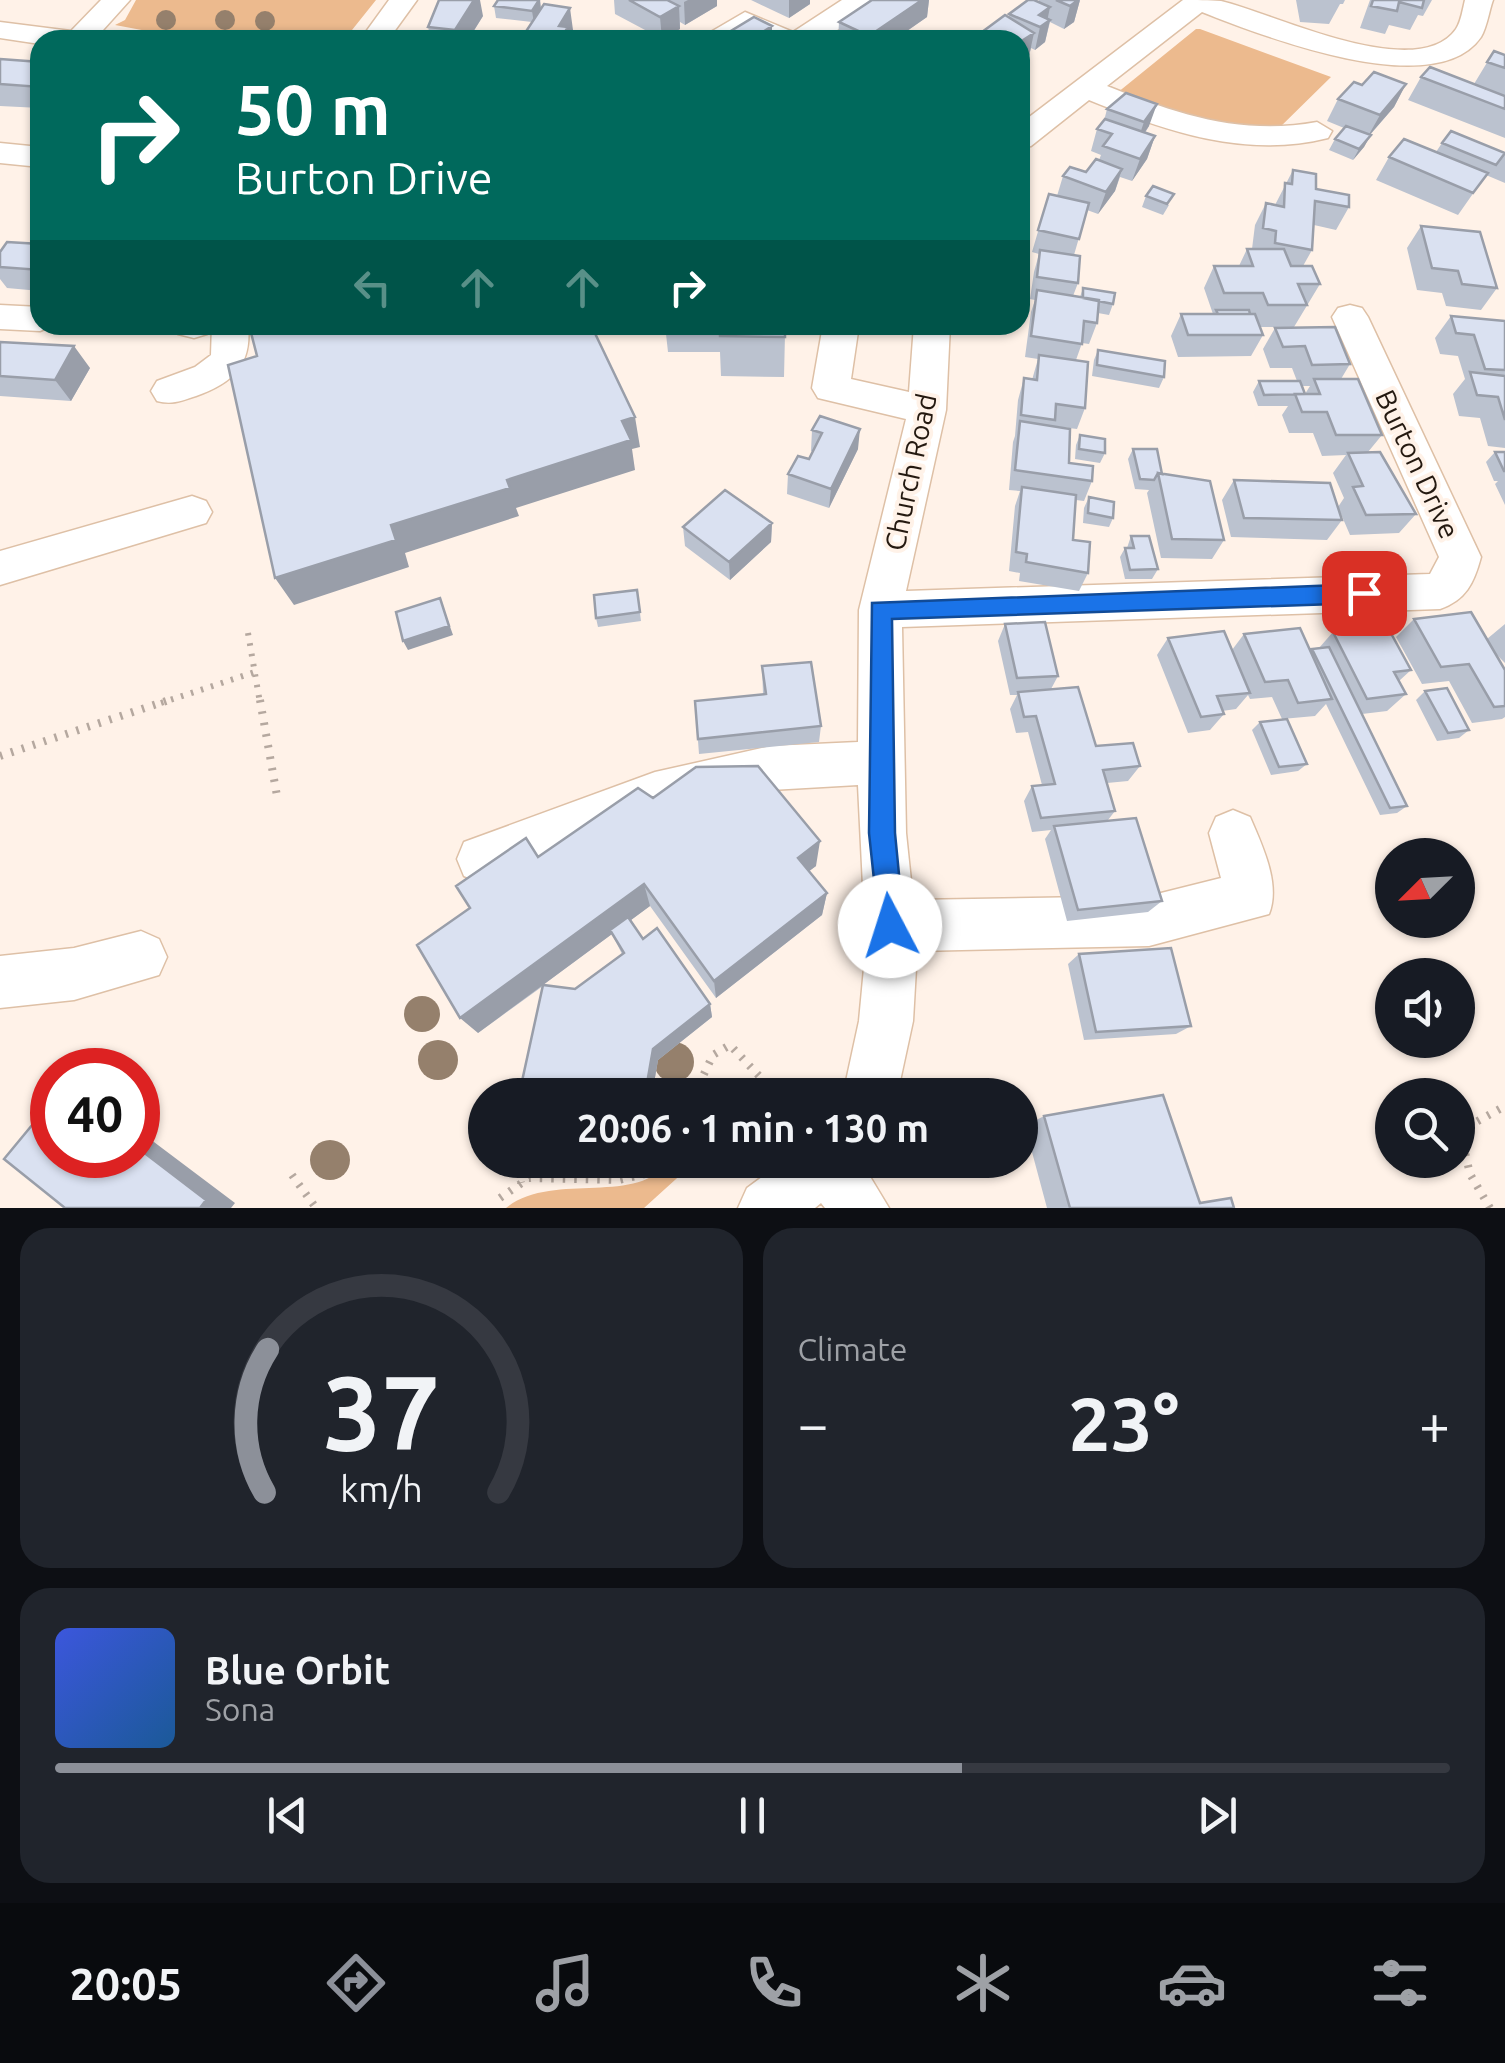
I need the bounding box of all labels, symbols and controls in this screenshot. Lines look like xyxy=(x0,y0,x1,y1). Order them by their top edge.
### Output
icon: right xyxy=(70,70,200,200)
text: 50 m xyxy=(235,70,391,148)
text: Burton Drive xyxy=(235,152,493,203)
icon: left xyxy=(345,260,400,315)
icon: ahead xyxy=(450,260,505,315)
icon: ahead xyxy=(555,260,610,315)
icon: right xyxy=(660,260,715,315)
street label: Burton Drive xyxy=(1370,385,1466,543)
street label: Church Road xyxy=(878,391,942,553)
pin xyxy=(1322,551,1407,636)
icon: arrive xyxy=(1337,566,1392,621)
north arrow xyxy=(1375,838,1475,938)
map controls xyxy=(1375,838,1475,1178)
position arrow xyxy=(838,874,942,978)
button: sound xyxy=(1375,958,1475,1058)
speed limit sign: 40 xyxy=(30,1048,160,1178)
button: search xyxy=(1375,1078,1475,1178)
text: 20:06 · 1 min · 130 m xyxy=(577,1107,929,1149)
text: Climate xyxy=(798,1331,908,1367)
text: 37 xyxy=(323,1353,440,1470)
text: 23° xyxy=(1068,1381,1179,1465)
text: − xyxy=(798,1393,829,1454)
text: + xyxy=(1419,1393,1450,1454)
text: km/h xyxy=(340,1469,423,1509)
text: Blue Orbit xyxy=(205,1649,390,1691)
text: Sona xyxy=(205,1691,275,1727)
icon: previous xyxy=(260,1788,315,1843)
icon: pause xyxy=(725,1788,780,1843)
icon: next xyxy=(1190,1788,1245,1843)
icon: directions xyxy=(321,1948,391,2018)
icon: music xyxy=(530,1948,600,2018)
icon: phone xyxy=(739,1948,809,2018)
icon: climate xyxy=(948,1948,1018,2018)
icon: car xyxy=(1157,1948,1227,2018)
icon: filters xyxy=(1365,1948,1435,2018)
text: 20:05 xyxy=(69,1958,182,2009)

